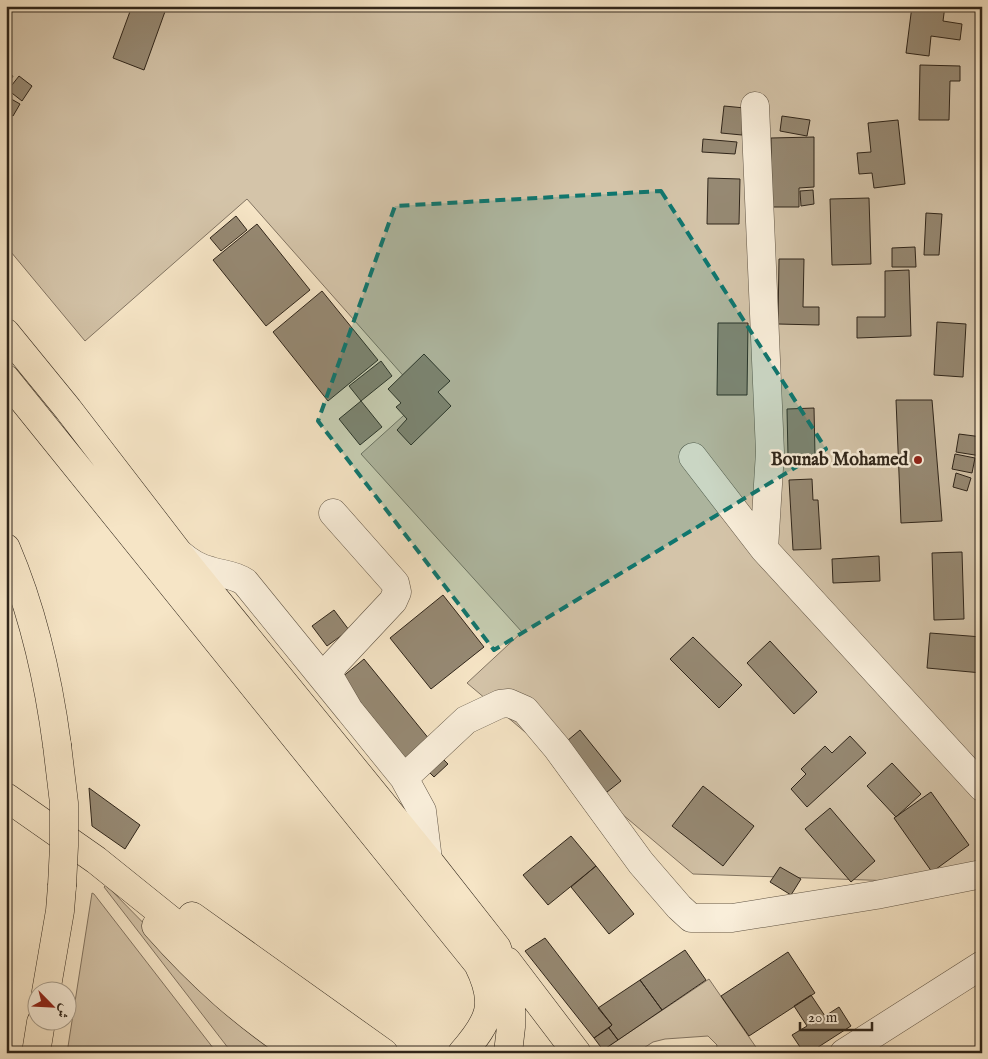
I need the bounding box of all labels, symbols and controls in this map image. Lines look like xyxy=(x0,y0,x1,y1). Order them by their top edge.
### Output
place label: Bounab Mohamed xyxy=(771,449,908,472)
marker: Bounab Mohamed xyxy=(912,454,924,466)
north arrow xyxy=(28,982,78,1032)
scale bar xyxy=(800,999,873,1031)
text: ش xyxy=(52,1001,74,1021)
text: 20 m xyxy=(808,1008,838,1027)

